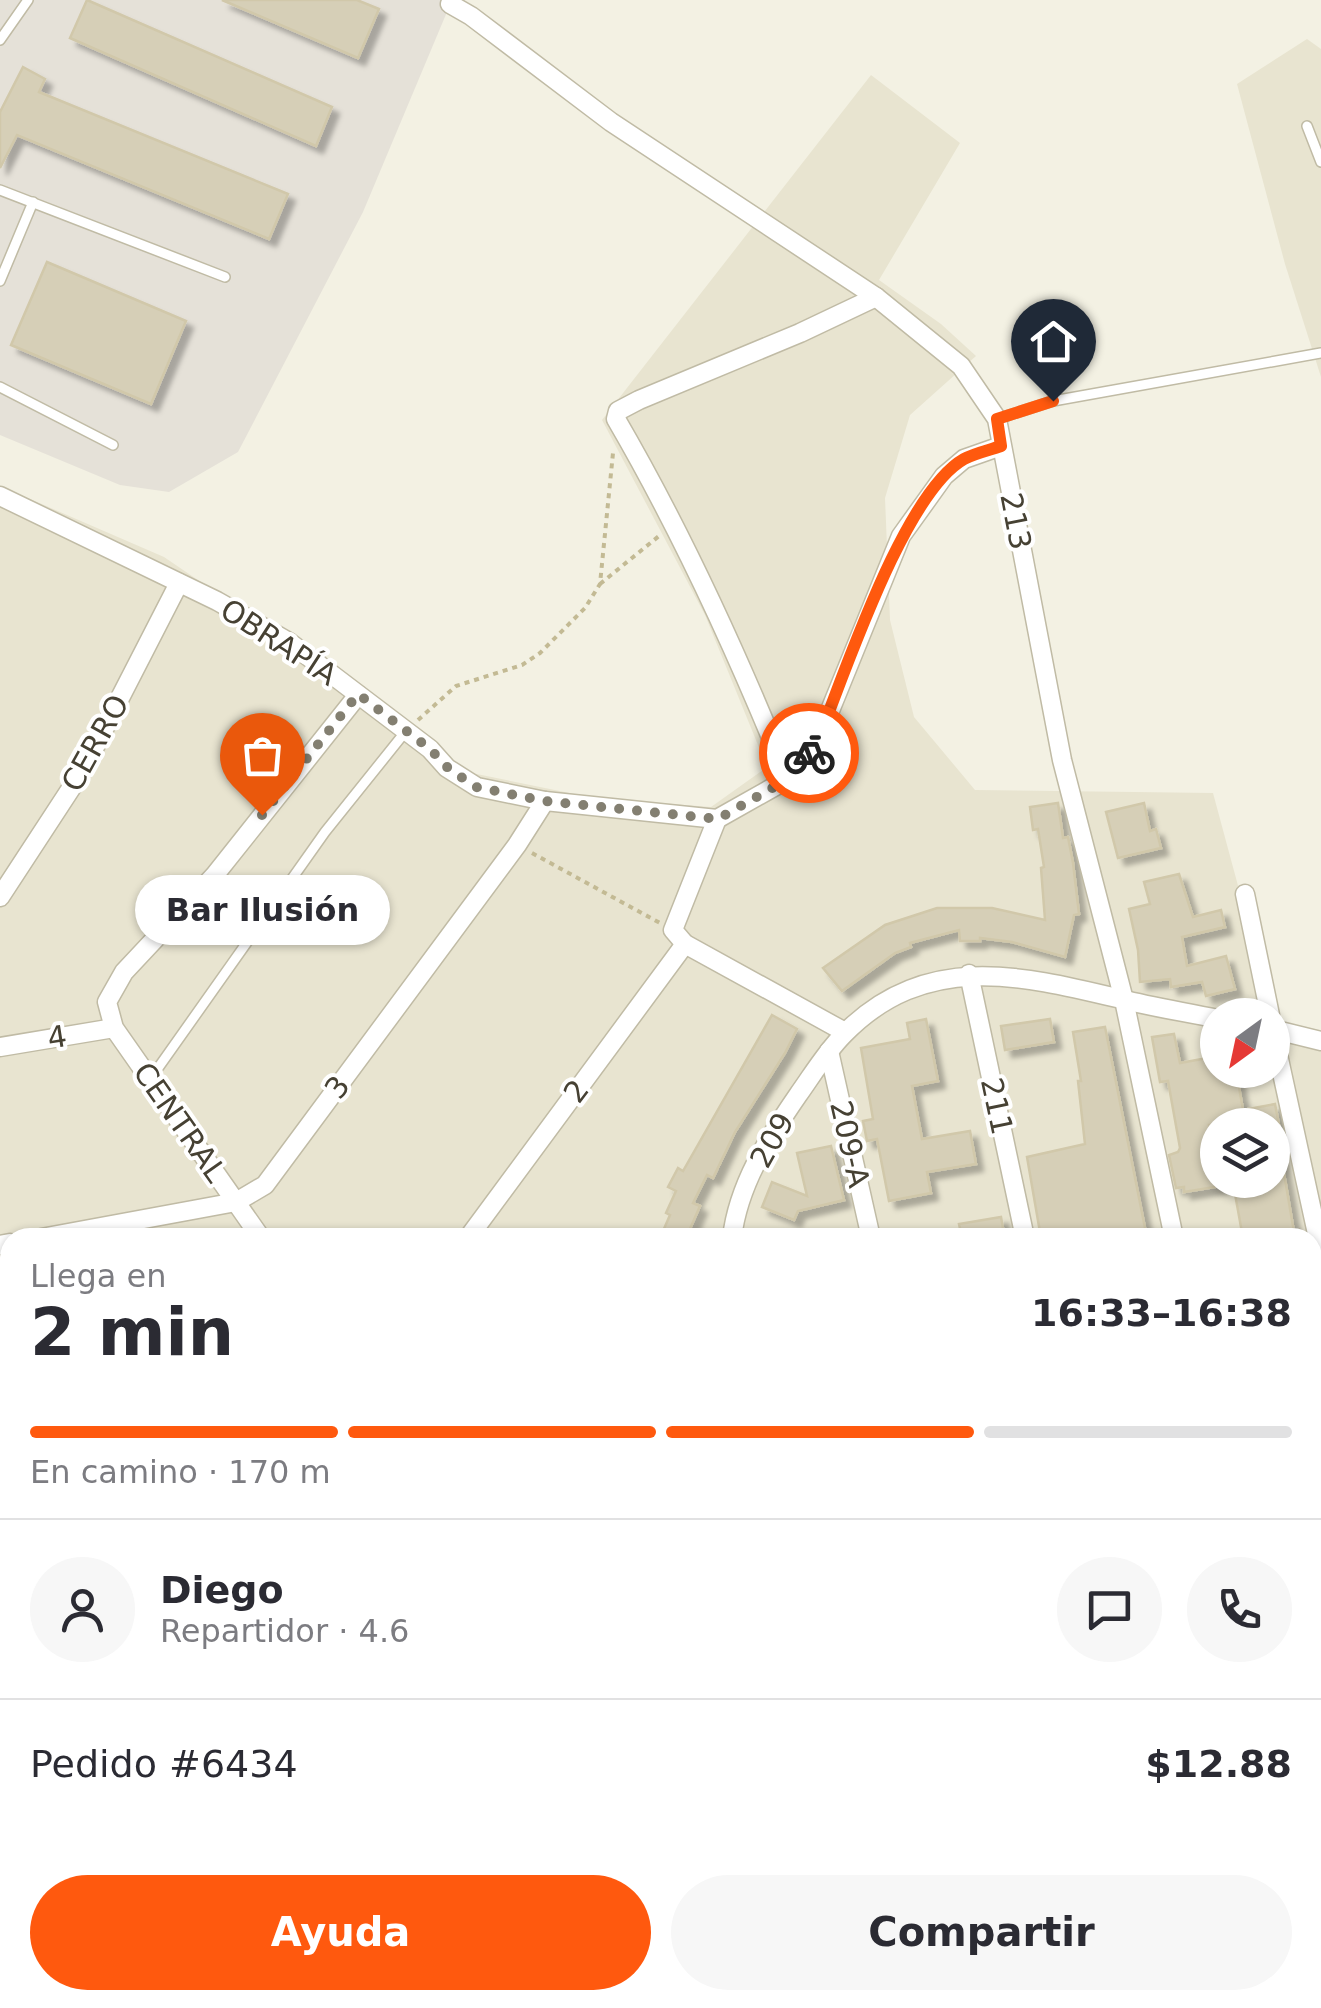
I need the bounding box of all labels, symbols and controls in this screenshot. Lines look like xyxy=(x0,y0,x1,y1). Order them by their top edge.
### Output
pin xyxy=(1011,299,1096,402)
icon: home xyxy=(1026,314,1081,369)
street label: 213 xyxy=(993,490,1039,552)
street label: OBRAPÍA xyxy=(214,591,344,693)
street label: CERRO xyxy=(54,689,136,797)
courier xyxy=(759,703,859,803)
pin xyxy=(220,713,305,816)
icon: bike xyxy=(782,726,837,781)
icon: bag xyxy=(235,728,290,783)
callout: Bar Ilusión xyxy=(134,875,390,945)
text: Bar Ilusión xyxy=(166,891,359,929)
north arrow xyxy=(1200,998,1290,1088)
map controls xyxy=(1200,998,1290,1198)
street label: 4 xyxy=(45,1018,69,1056)
street label: CENTRAL xyxy=(126,1056,234,1189)
street label: 3 xyxy=(317,1069,357,1105)
street label: 2 xyxy=(556,1073,596,1109)
street label: 211 xyxy=(974,1074,1020,1138)
street label: 209-A xyxy=(823,1097,877,1191)
street label: 209 xyxy=(743,1106,801,1174)
button: layers xyxy=(1200,1108,1290,1198)
text: Llega en xyxy=(30,1257,166,1295)
text: 16:33–16:38 xyxy=(1031,1291,1292,1335)
text: 2 min xyxy=(30,1295,234,1370)
text: En camino · 170 m xyxy=(30,1453,331,1491)
button: person xyxy=(30,1557,135,1662)
button: chat xyxy=(1057,1557,1162,1662)
button: phone xyxy=(1187,1557,1292,1662)
text: Diego xyxy=(160,1568,284,1612)
text: Repartidor · 4.6 xyxy=(160,1612,409,1650)
text: Pedido #6434 xyxy=(30,1742,298,1786)
text: $12.88 xyxy=(1145,1742,1292,1786)
button: Ayuda xyxy=(30,1875,651,1990)
button: Compartir xyxy=(671,1875,1292,1990)

